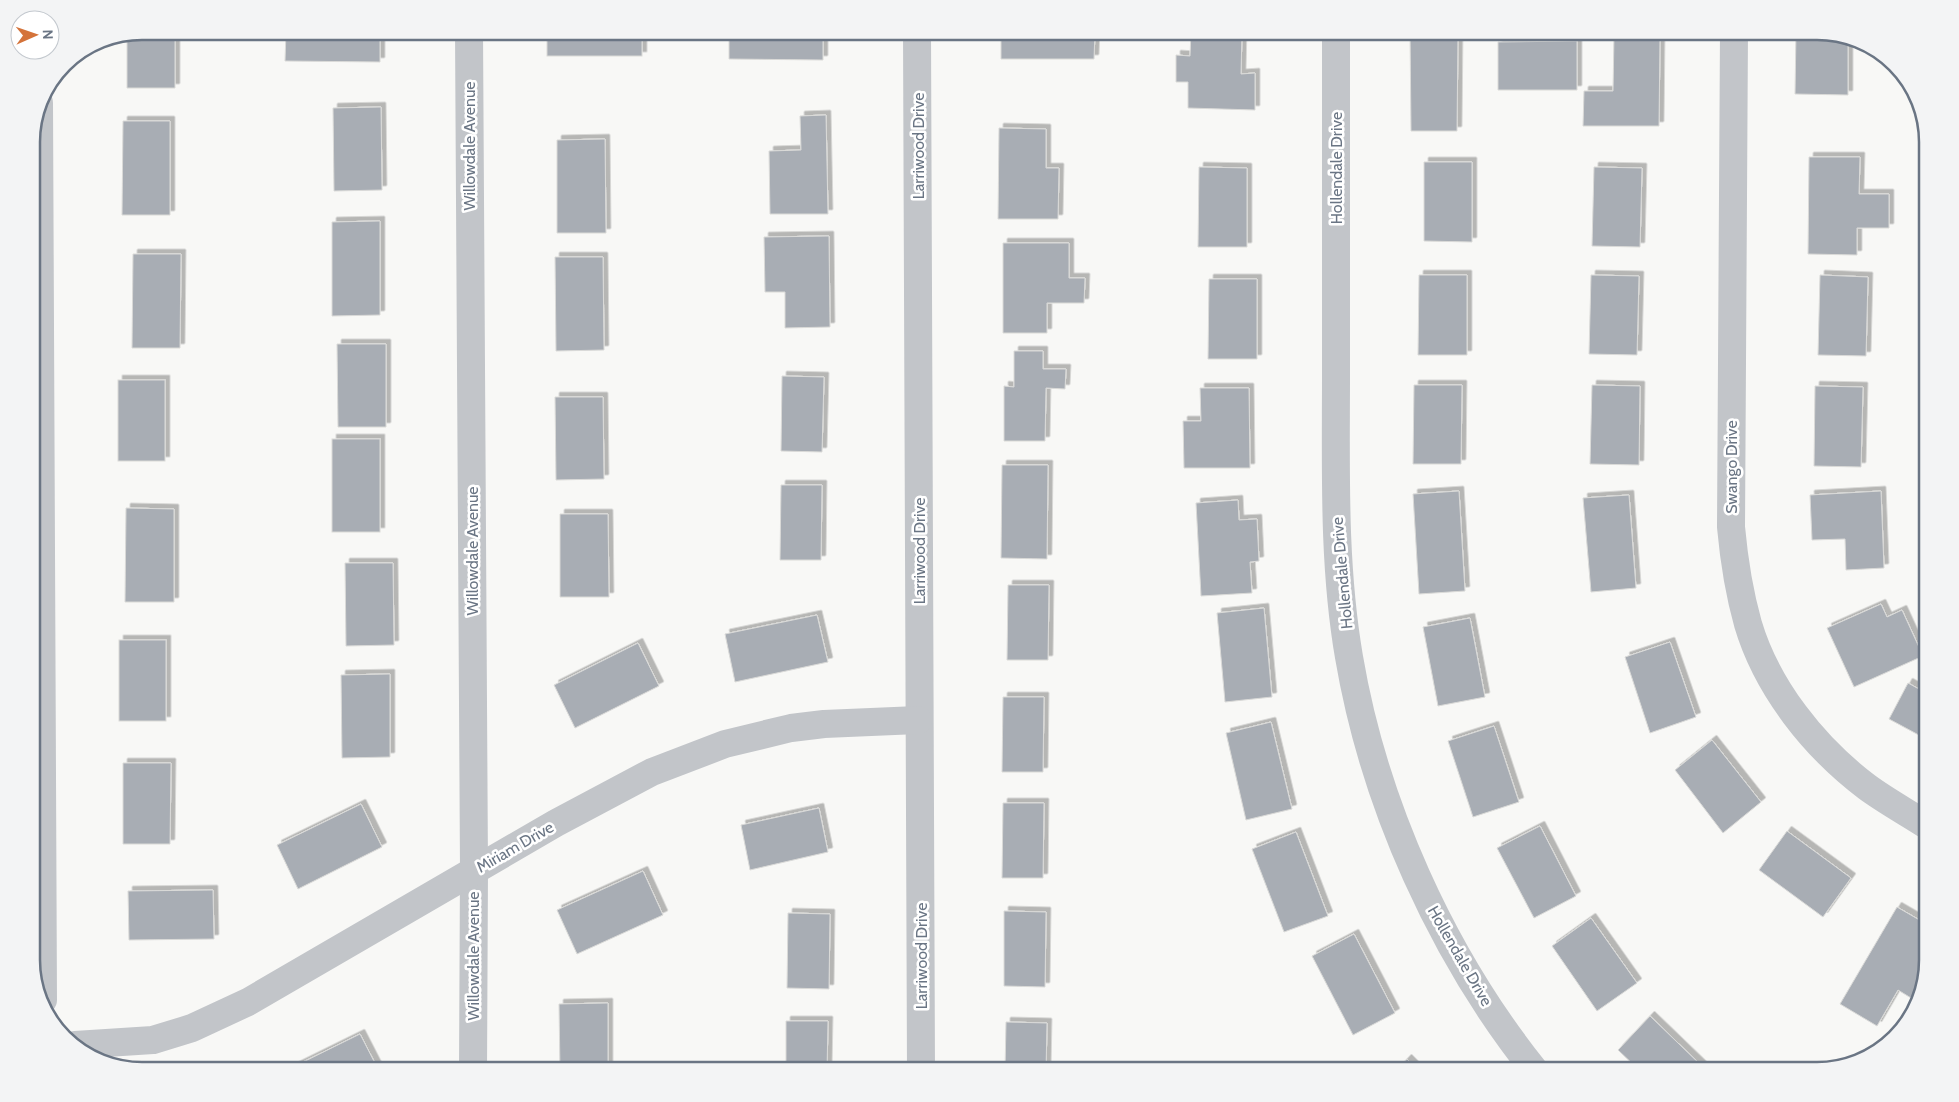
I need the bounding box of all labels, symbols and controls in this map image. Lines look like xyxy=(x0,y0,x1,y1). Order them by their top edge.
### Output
north arrow xyxy=(10,10,60,60)
text: N xyxy=(39,29,57,40)
street label: Willowdale Avenue xyxy=(460,82,479,210)
street label: Larriwood Drive xyxy=(909,93,928,199)
street label: Hollendale Drive xyxy=(1327,112,1346,224)
street label: Swango Drive xyxy=(1722,420,1741,514)
street label: Willowdale Avenue xyxy=(463,487,482,615)
street label: Larriwood Drive xyxy=(910,498,929,604)
street label: Hollendale Drive xyxy=(1328,516,1356,630)
street label: Miriam Drive xyxy=(473,817,557,877)
street label: Willowdale Avenue xyxy=(464,892,483,1020)
street label: Larriwood Drive xyxy=(912,903,931,1009)
street label: Hollendale Drive xyxy=(1424,903,1496,1009)

